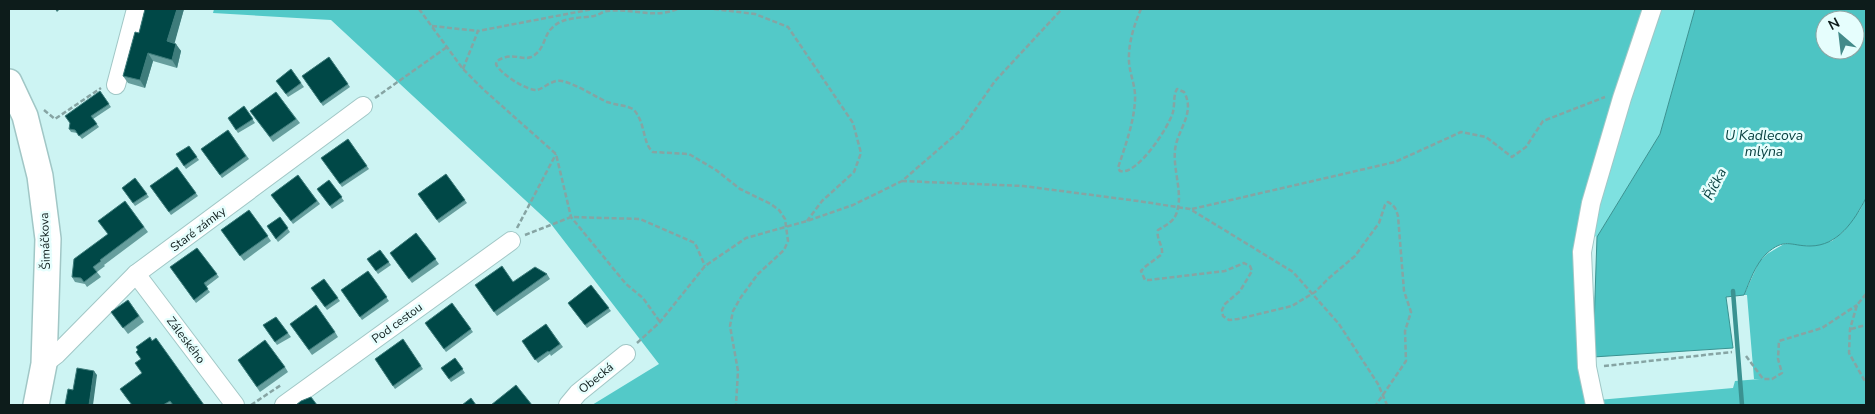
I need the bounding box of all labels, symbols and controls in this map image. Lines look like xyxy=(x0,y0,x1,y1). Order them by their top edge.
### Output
north arrow xyxy=(1815,10,1865,60)
text: N xyxy=(1825,13,1843,35)
water label: U Kadlecova mlýna xyxy=(1725,126,1803,161)
water label: Říčka xyxy=(1699,165,1731,203)
street label: Staré zámky xyxy=(167,202,230,255)
street label: Šimáčkova xyxy=(36,212,54,270)
street label: Pod cestou xyxy=(368,299,426,347)
street label: Záleského xyxy=(163,313,209,367)
street label: Obecká xyxy=(575,359,617,397)

